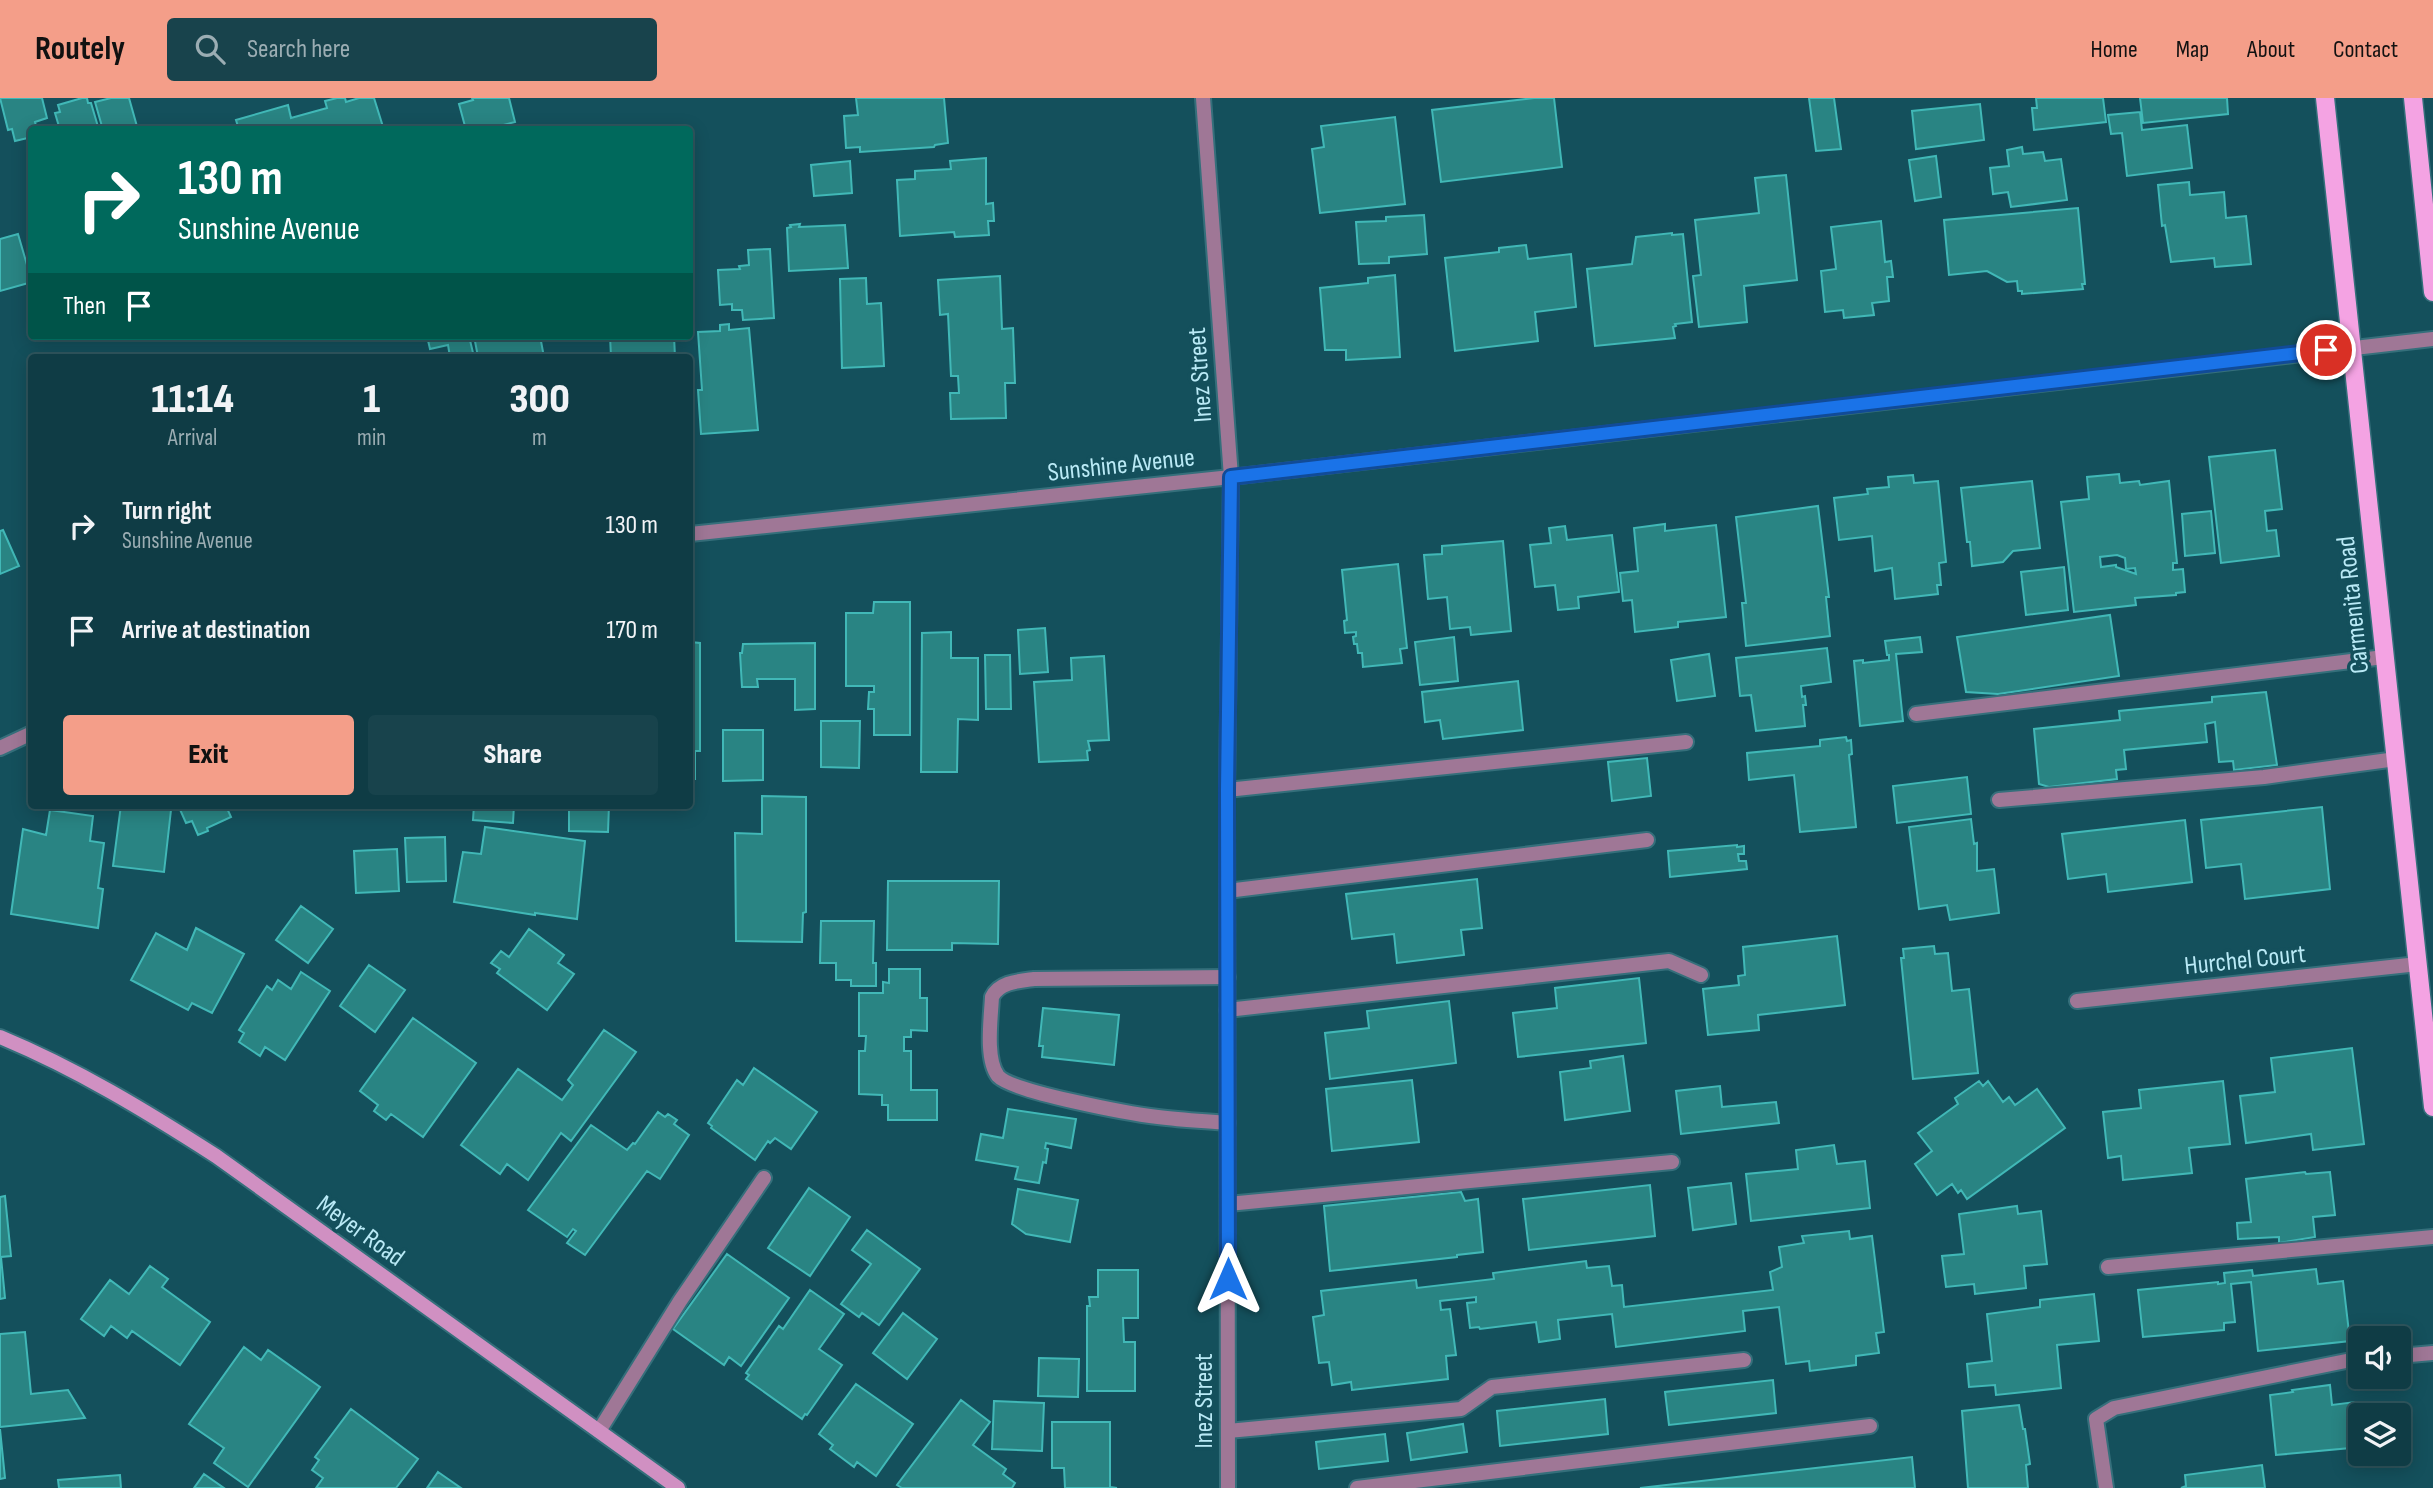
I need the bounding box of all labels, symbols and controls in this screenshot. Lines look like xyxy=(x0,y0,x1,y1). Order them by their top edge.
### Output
search box xyxy=(167,18,657,81)
text: Routely xyxy=(35,29,125,69)
icon: search xyxy=(191,30,229,68)
text: Search here xyxy=(247,34,350,65)
text: Home xyxy=(2090,35,2138,64)
text: Map xyxy=(2176,35,2209,64)
text: About xyxy=(2247,35,2295,64)
text: Contact xyxy=(2333,35,2398,64)
text: 130 m xyxy=(178,150,283,209)
icon: right xyxy=(63,154,154,245)
text: Sunshine Avenue xyxy=(178,210,360,249)
icon: arrive xyxy=(120,287,158,325)
text: Then xyxy=(63,291,106,322)
pin xyxy=(2296,320,2356,380)
street label: Inez Street xyxy=(1182,326,1219,423)
icon: arrive xyxy=(2307,331,2345,369)
text: 11:14 xyxy=(151,374,234,425)
text: 1 xyxy=(363,374,380,425)
text: 300 xyxy=(509,374,570,425)
text: Arrival xyxy=(168,424,217,452)
text: min xyxy=(357,424,386,452)
text: m xyxy=(532,424,547,452)
street label: Sunshine Avenue xyxy=(1046,442,1196,489)
text: Turn right xyxy=(122,496,211,527)
icon: right xyxy=(63,507,101,545)
text: 130 m xyxy=(606,510,658,541)
text: Sunshine Avenue xyxy=(122,527,253,555)
street label: Carmenita Road xyxy=(2331,535,2376,675)
icon: arrive xyxy=(63,612,101,650)
text: Arrive at destination xyxy=(122,615,310,646)
text: 170 m xyxy=(606,615,658,646)
button: Exit xyxy=(63,715,354,795)
button: Share xyxy=(368,715,658,795)
street label: Hurchel Court xyxy=(2183,939,2307,982)
street label: Meyer Road xyxy=(310,1189,410,1273)
position arrow xyxy=(1191,1242,1265,1316)
map controls xyxy=(2348,1326,2411,1466)
button: sound xyxy=(2348,1326,2411,1389)
street label: Inez Street xyxy=(1189,1353,1220,1449)
button: layers xyxy=(2348,1403,2411,1466)

